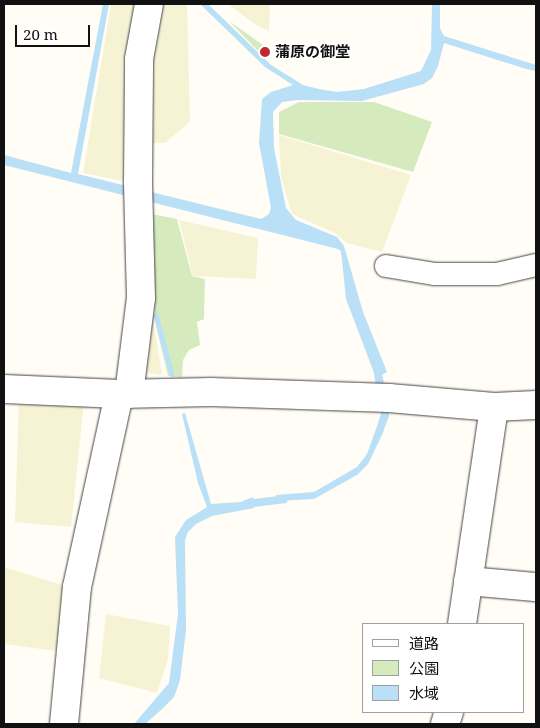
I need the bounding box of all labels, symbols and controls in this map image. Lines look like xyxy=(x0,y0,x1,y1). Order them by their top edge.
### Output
scale bar xyxy=(18,15,92,47)
text: 20 m xyxy=(23,24,58,44)
place label: 蒲原の御堂 xyxy=(275,43,350,61)
marker: 蒲原の御堂 xyxy=(259,46,271,58)
legend xyxy=(362,623,525,713)
text: 道路 xyxy=(409,633,439,653)
text: 公園 xyxy=(409,658,439,678)
text: 水域 xyxy=(409,683,439,703)

